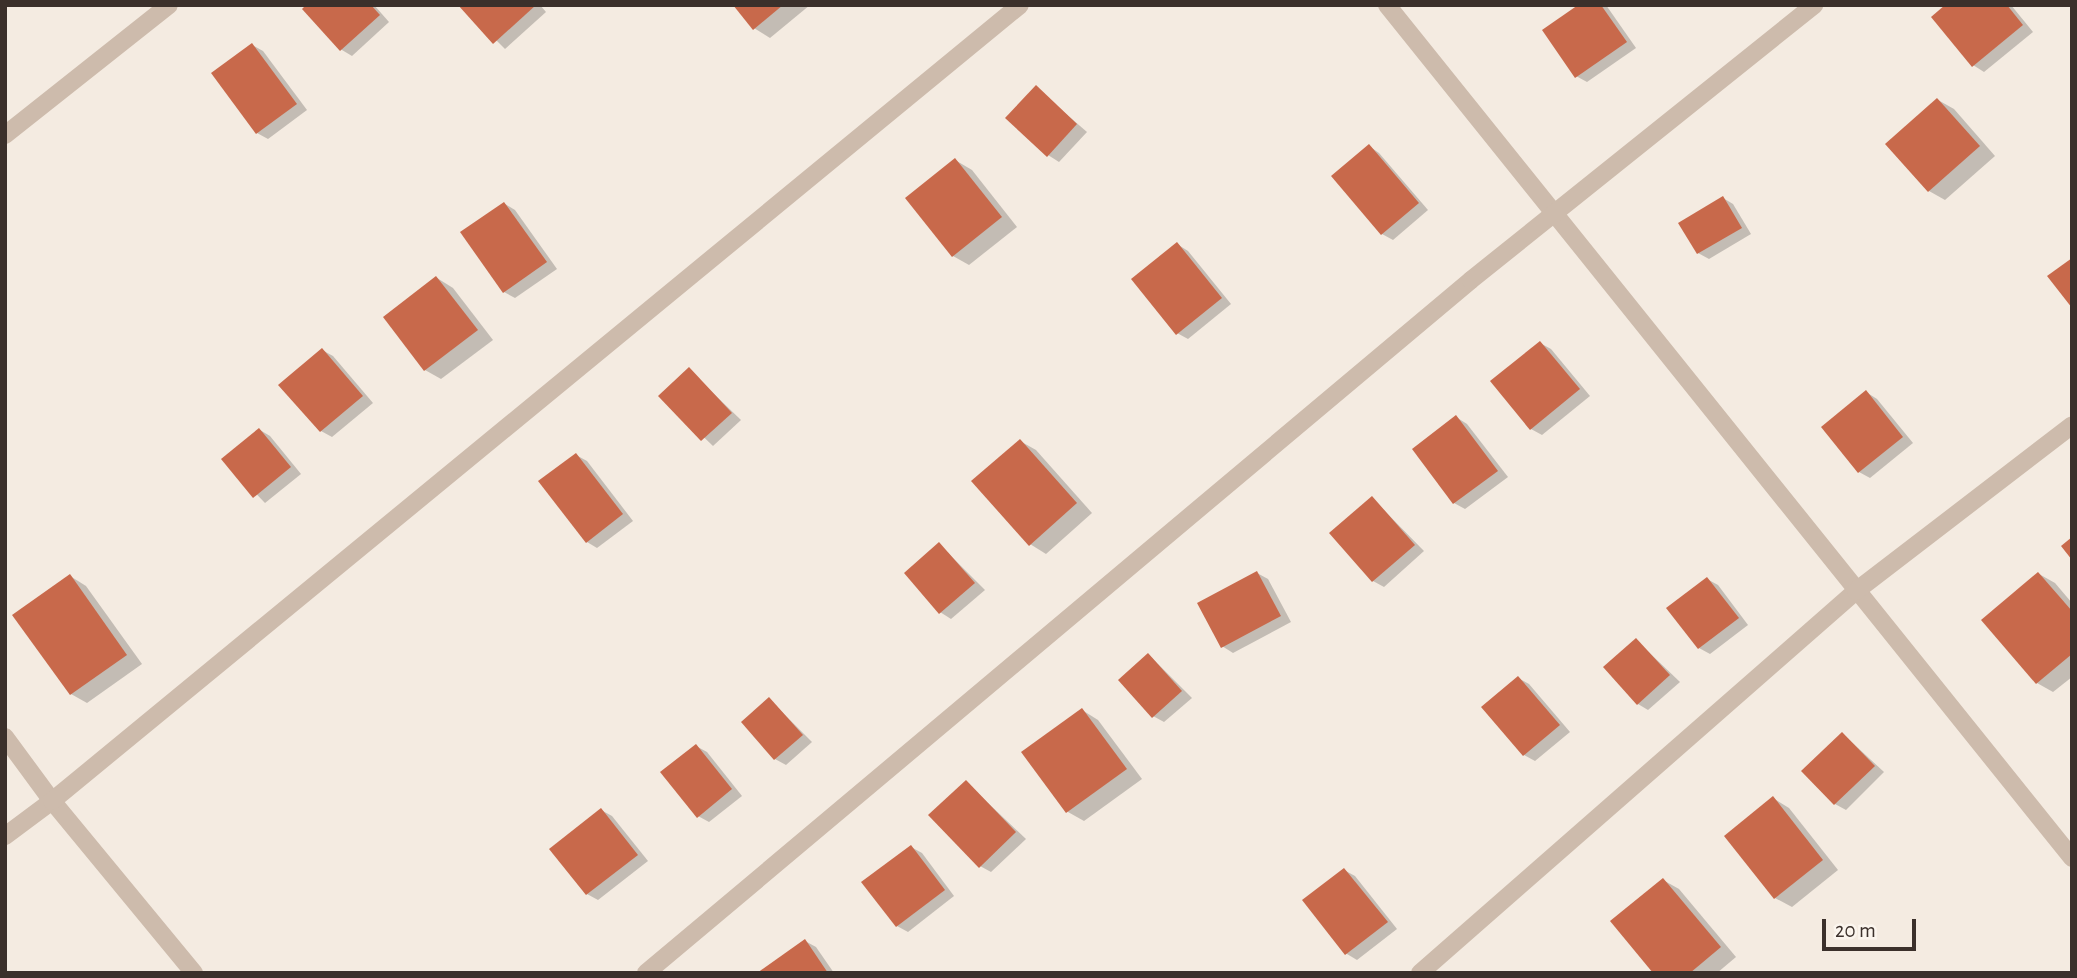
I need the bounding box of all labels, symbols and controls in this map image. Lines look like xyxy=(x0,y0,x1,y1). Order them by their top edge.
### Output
scale bar xyxy=(1825,904,1920,948)
text: 20 m xyxy=(1835,920,1876,941)

